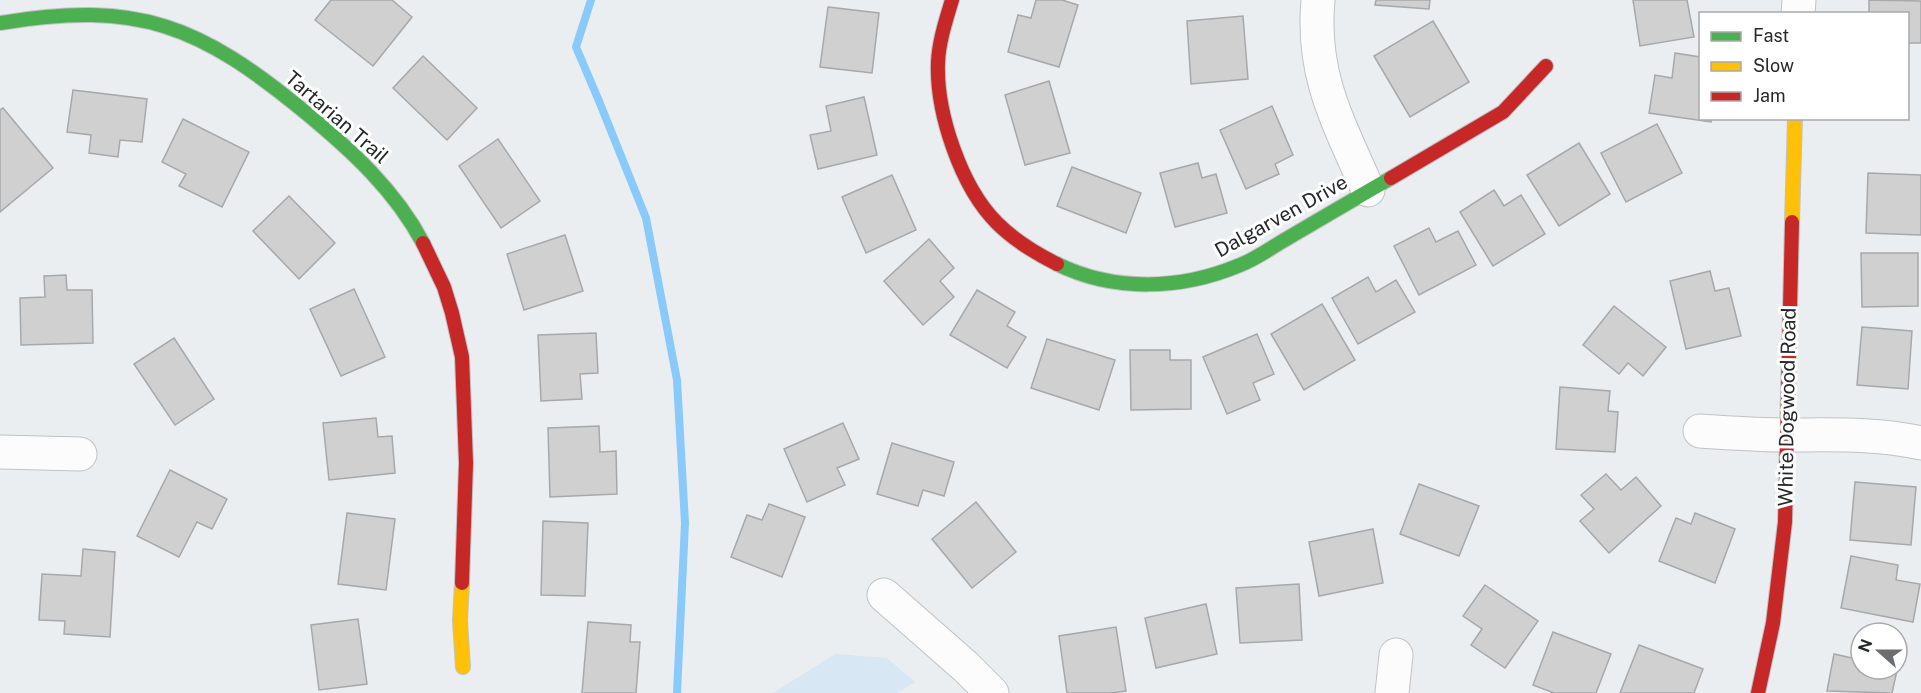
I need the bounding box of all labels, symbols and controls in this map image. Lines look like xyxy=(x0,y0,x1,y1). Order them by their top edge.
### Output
legend xyxy=(1699,12,1909,120)
text: Fast xyxy=(1753,25,1789,46)
text: Slow xyxy=(1753,55,1794,76)
street label: Tartarian Trail xyxy=(280,66,394,168)
text: Jam xyxy=(1753,85,1786,106)
street label: Dalgarven Drive xyxy=(1210,170,1352,262)
street label: White Dogwood Road xyxy=(1773,307,1801,507)
north arrow xyxy=(1849,621,1909,681)
text: N xyxy=(1854,637,1877,655)

